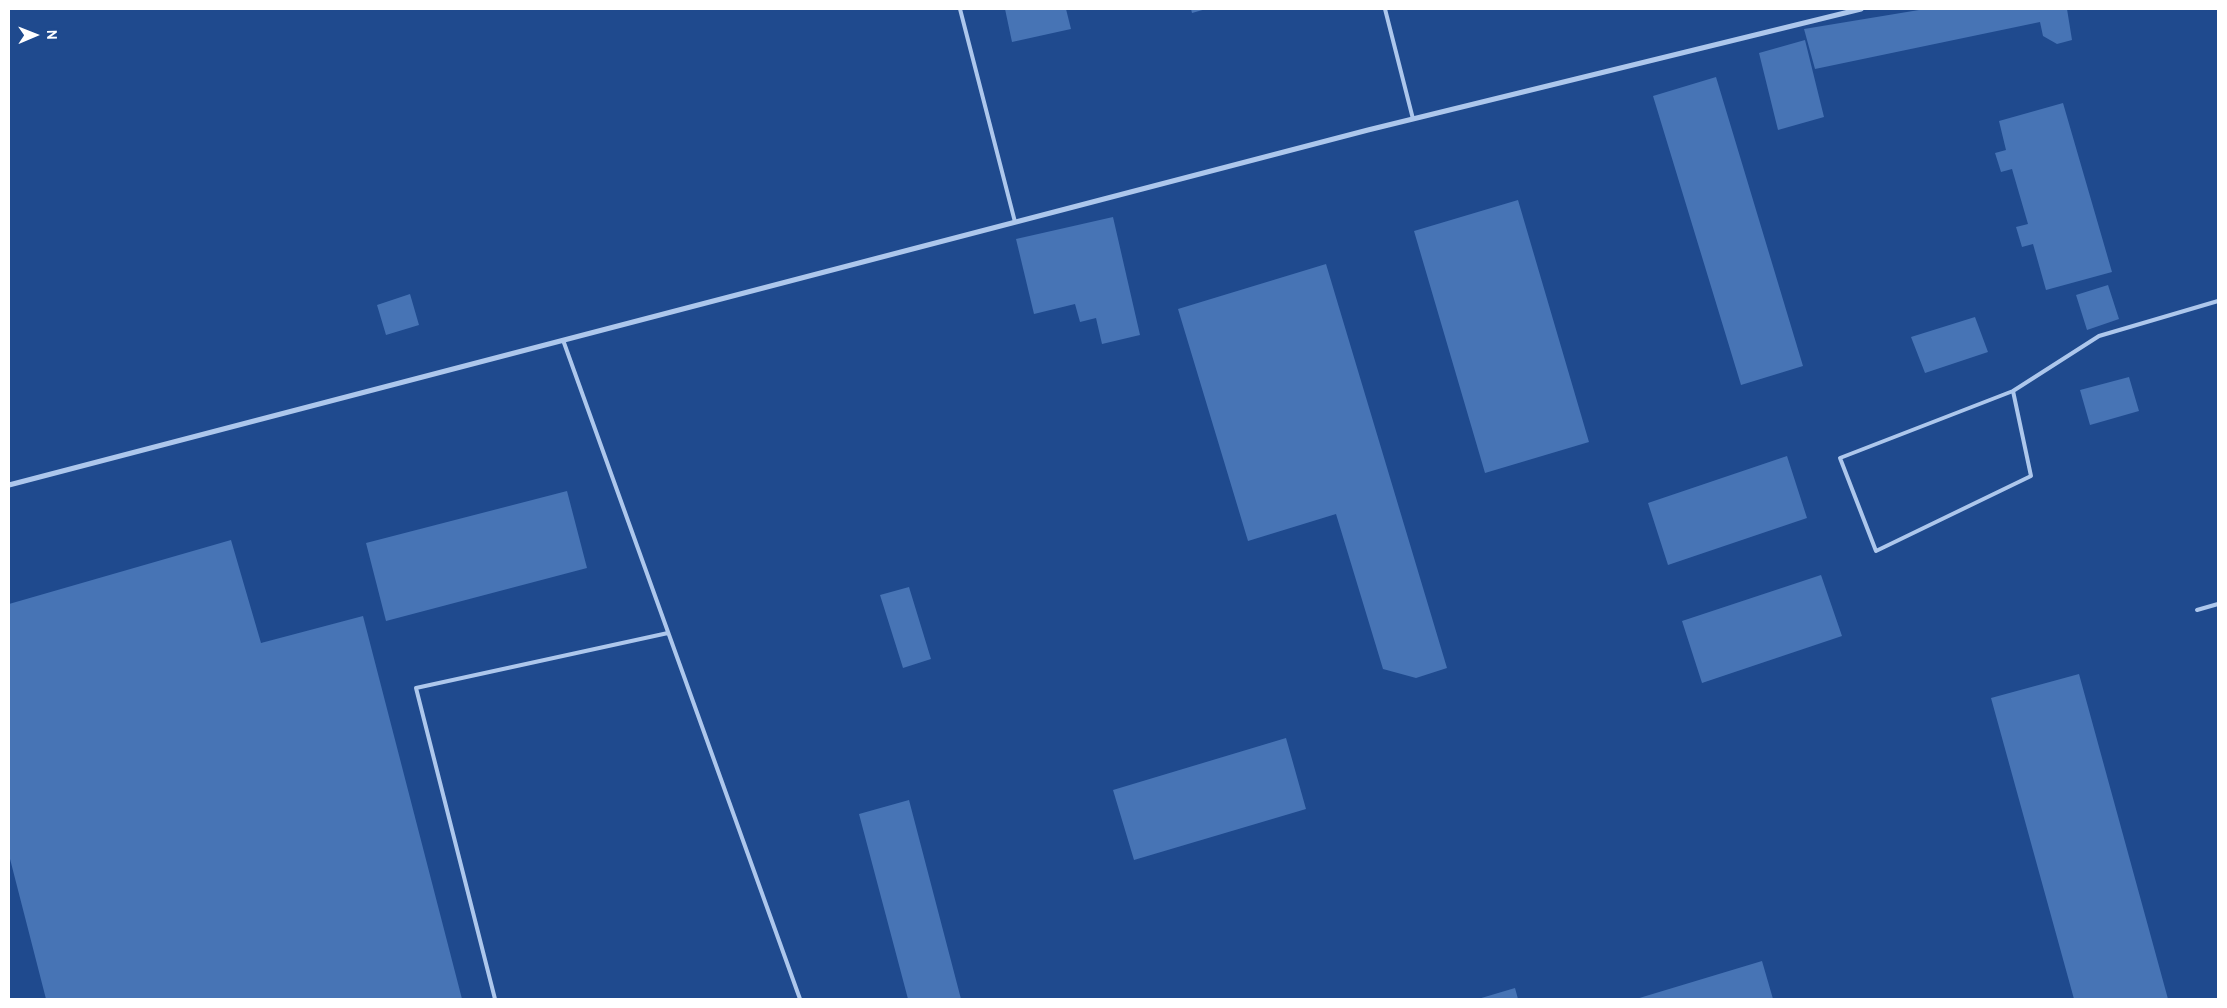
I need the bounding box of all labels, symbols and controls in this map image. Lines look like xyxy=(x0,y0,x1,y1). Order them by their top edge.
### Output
north arrow xyxy=(10,10,60,60)
text: N xyxy=(42,30,59,40)

